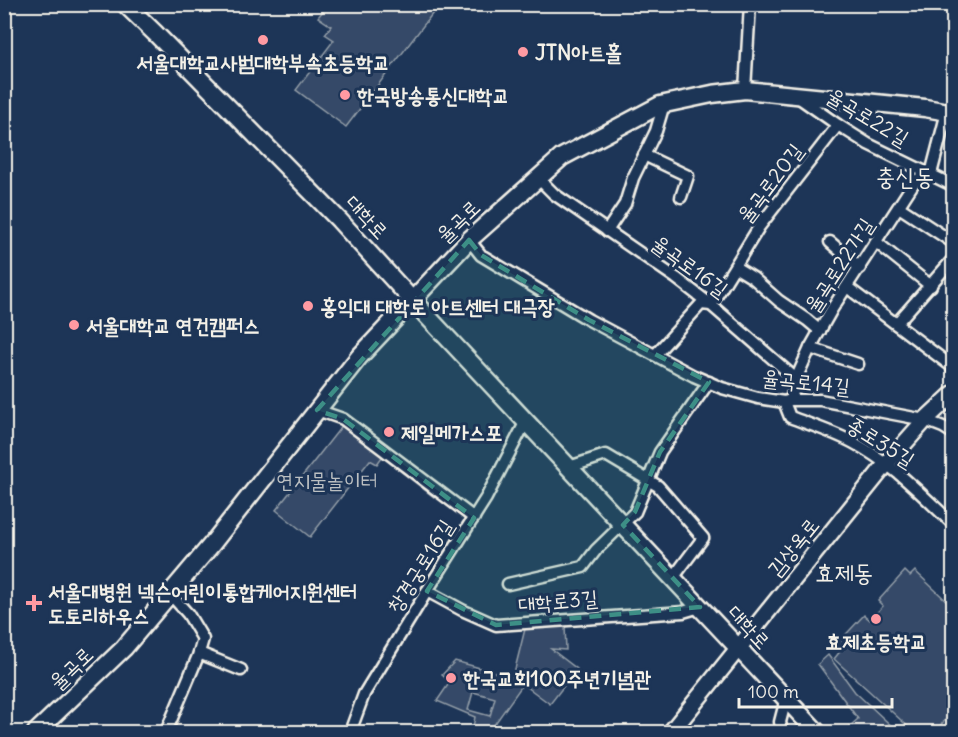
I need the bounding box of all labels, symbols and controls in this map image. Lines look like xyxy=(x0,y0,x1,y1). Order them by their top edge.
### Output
marker: 서울대학교사범대학부속초등학교 xyxy=(256,33,270,47)
place label: JTN아트홀 xyxy=(535,39,622,66)
marker: JTN아트홀 xyxy=(516,45,530,59)
place label: 서울대학교사범대학부속초등학교 xyxy=(136,49,390,76)
place label: 한국방송통신대학교 xyxy=(356,82,509,109)
street label: 율곡로22길 xyxy=(822,82,914,152)
marker: 한국방송통신대학교 xyxy=(338,88,352,102)
street label: 율곡로20길 xyxy=(731,138,809,228)
district label: 충신동 xyxy=(876,161,934,191)
street label: 대학로 xyxy=(340,189,394,245)
street label: 율곡로 xyxy=(430,194,486,248)
street label: 율곡로22가길 xyxy=(798,212,880,317)
street label: 율곡로16길 xyxy=(646,229,734,303)
place label: 홍익대 대학로 아트센터 대극장 xyxy=(320,293,555,320)
marker: 홍익대 대학로 아트센터 대극장 xyxy=(301,299,315,313)
place label: 서울대학교 연건캠퍼스 xyxy=(86,312,260,339)
marker: 서울대학교 연건캠퍼스 xyxy=(67,318,81,332)
street label: 율곡로14길 xyxy=(761,364,851,400)
street label: 종로35길 xyxy=(842,411,920,473)
place label: 제일메가스포 xyxy=(401,419,502,446)
marker: 제일메가스포 xyxy=(382,425,396,439)
park label: 연지물놀이터 xyxy=(276,467,378,494)
street label: 김상옥로 xyxy=(761,512,825,582)
street label: 창경궁로16길 xyxy=(381,514,459,618)
district label: 효제동 xyxy=(815,557,873,587)
place label: 서울대병원 넥슨어린이통합케어지원센터 도토리하우스 xyxy=(48,578,357,629)
street label: 대학로3길 xyxy=(517,584,599,618)
marker: 서울대병원 넥슨어린이통합케어지원센터 도토리하우스 xyxy=(25,594,43,612)
street label: 대학로 xyxy=(722,599,776,655)
marker: 효제초등학교 xyxy=(869,612,883,626)
place label: 효제초등학교 xyxy=(825,628,927,655)
street label: 율곡로 xyxy=(43,641,99,695)
place label: 한국교회100주년기념관 xyxy=(462,665,651,692)
marker: 한국교회100주년기념관 xyxy=(444,671,458,685)
scale bar xyxy=(739,671,892,709)
text: 100 m xyxy=(748,680,799,703)

